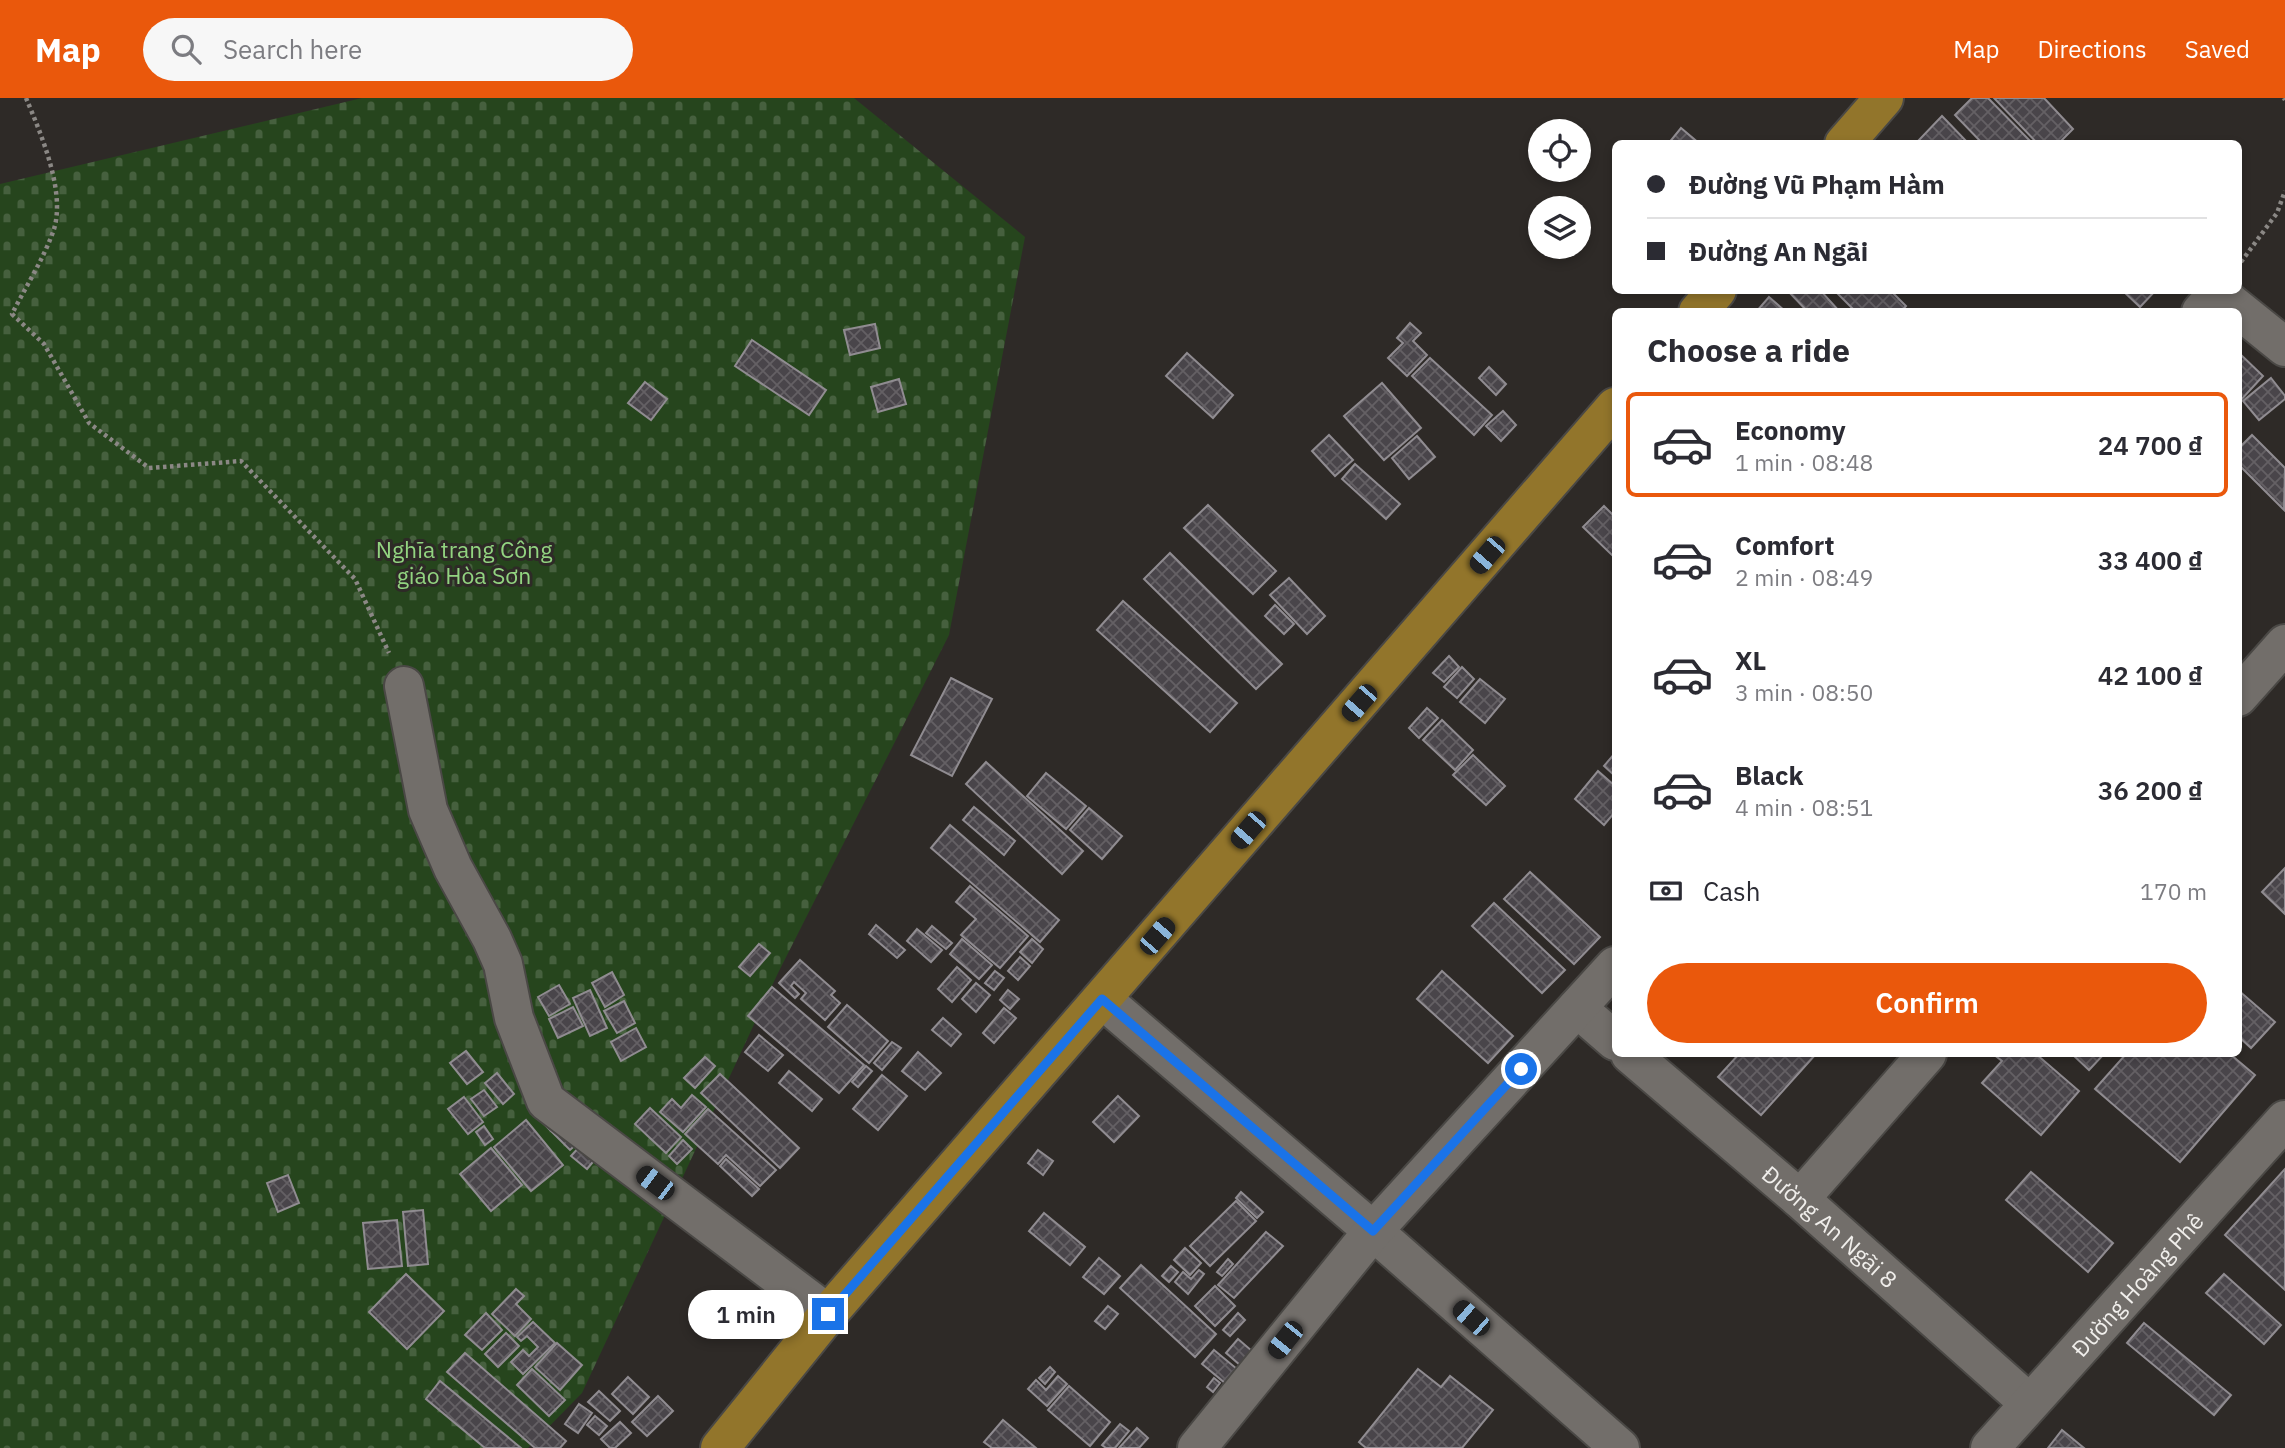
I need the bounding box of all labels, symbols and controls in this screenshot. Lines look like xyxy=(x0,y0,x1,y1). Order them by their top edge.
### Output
search box xyxy=(143,18,633,81)
text: Map xyxy=(35,28,101,71)
icon: search xyxy=(167,30,205,68)
text: Search here xyxy=(223,32,362,66)
text: Map xyxy=(1953,33,1999,65)
text: Directions xyxy=(2037,33,2147,65)
text: Saved xyxy=(2185,33,2250,65)
map controls xyxy=(1528,119,1591,259)
button: locate xyxy=(1528,119,1591,182)
text: Đường Vũ Phạm Hàm xyxy=(1689,167,1945,201)
button: layers xyxy=(1528,196,1591,259)
text: Đường An Ngãi xyxy=(1689,234,1868,268)
text: Choose a ride xyxy=(1647,329,1850,371)
icon: car xyxy=(1651,413,1714,476)
text: Economy xyxy=(1735,413,1846,447)
text: 24 700 ₫ xyxy=(2098,428,2203,462)
text: 1 min · 08:48 xyxy=(1735,447,1873,477)
icon: car xyxy=(1651,528,1714,591)
text: Comfort xyxy=(1735,528,1834,562)
car xyxy=(1466,532,1509,578)
park label: Nghĩa trang Công giáo Hòa Sơn xyxy=(376,534,552,590)
text: 33 400 ₫ xyxy=(2098,543,2203,577)
text: 2 min · 08:49 xyxy=(1735,562,1873,592)
icon: car xyxy=(1651,643,1714,706)
text: XL xyxy=(1735,643,1766,677)
text: 42 100 ₫ xyxy=(2098,658,2203,692)
text: 3 min · 08:50 xyxy=(1735,677,1873,707)
car xyxy=(1338,680,1381,726)
icon: car xyxy=(1651,758,1714,821)
text: Black xyxy=(1735,758,1803,792)
text: 36 200 ₫ xyxy=(2098,773,2203,807)
text: 4 min · 08:51 xyxy=(1735,792,1873,822)
car xyxy=(1227,807,1270,853)
icon: cash xyxy=(1647,872,1685,910)
text: Cash xyxy=(1703,874,1760,908)
text: 170 m xyxy=(2140,876,2207,906)
car xyxy=(1136,913,1179,959)
button: Confirm xyxy=(1647,963,2207,1043)
route start xyxy=(1505,1053,1537,1085)
street label: Đường An Ngãi 8 xyxy=(1756,1158,1904,1294)
car xyxy=(632,1162,679,1204)
street label: Đường Hoàng Phê xyxy=(2064,1206,2210,1363)
callout: 1 min xyxy=(688,1290,804,1338)
car xyxy=(1449,1296,1494,1340)
route end xyxy=(812,1298,844,1330)
text: 1 min xyxy=(716,1299,776,1329)
car xyxy=(1264,1317,1307,1363)

